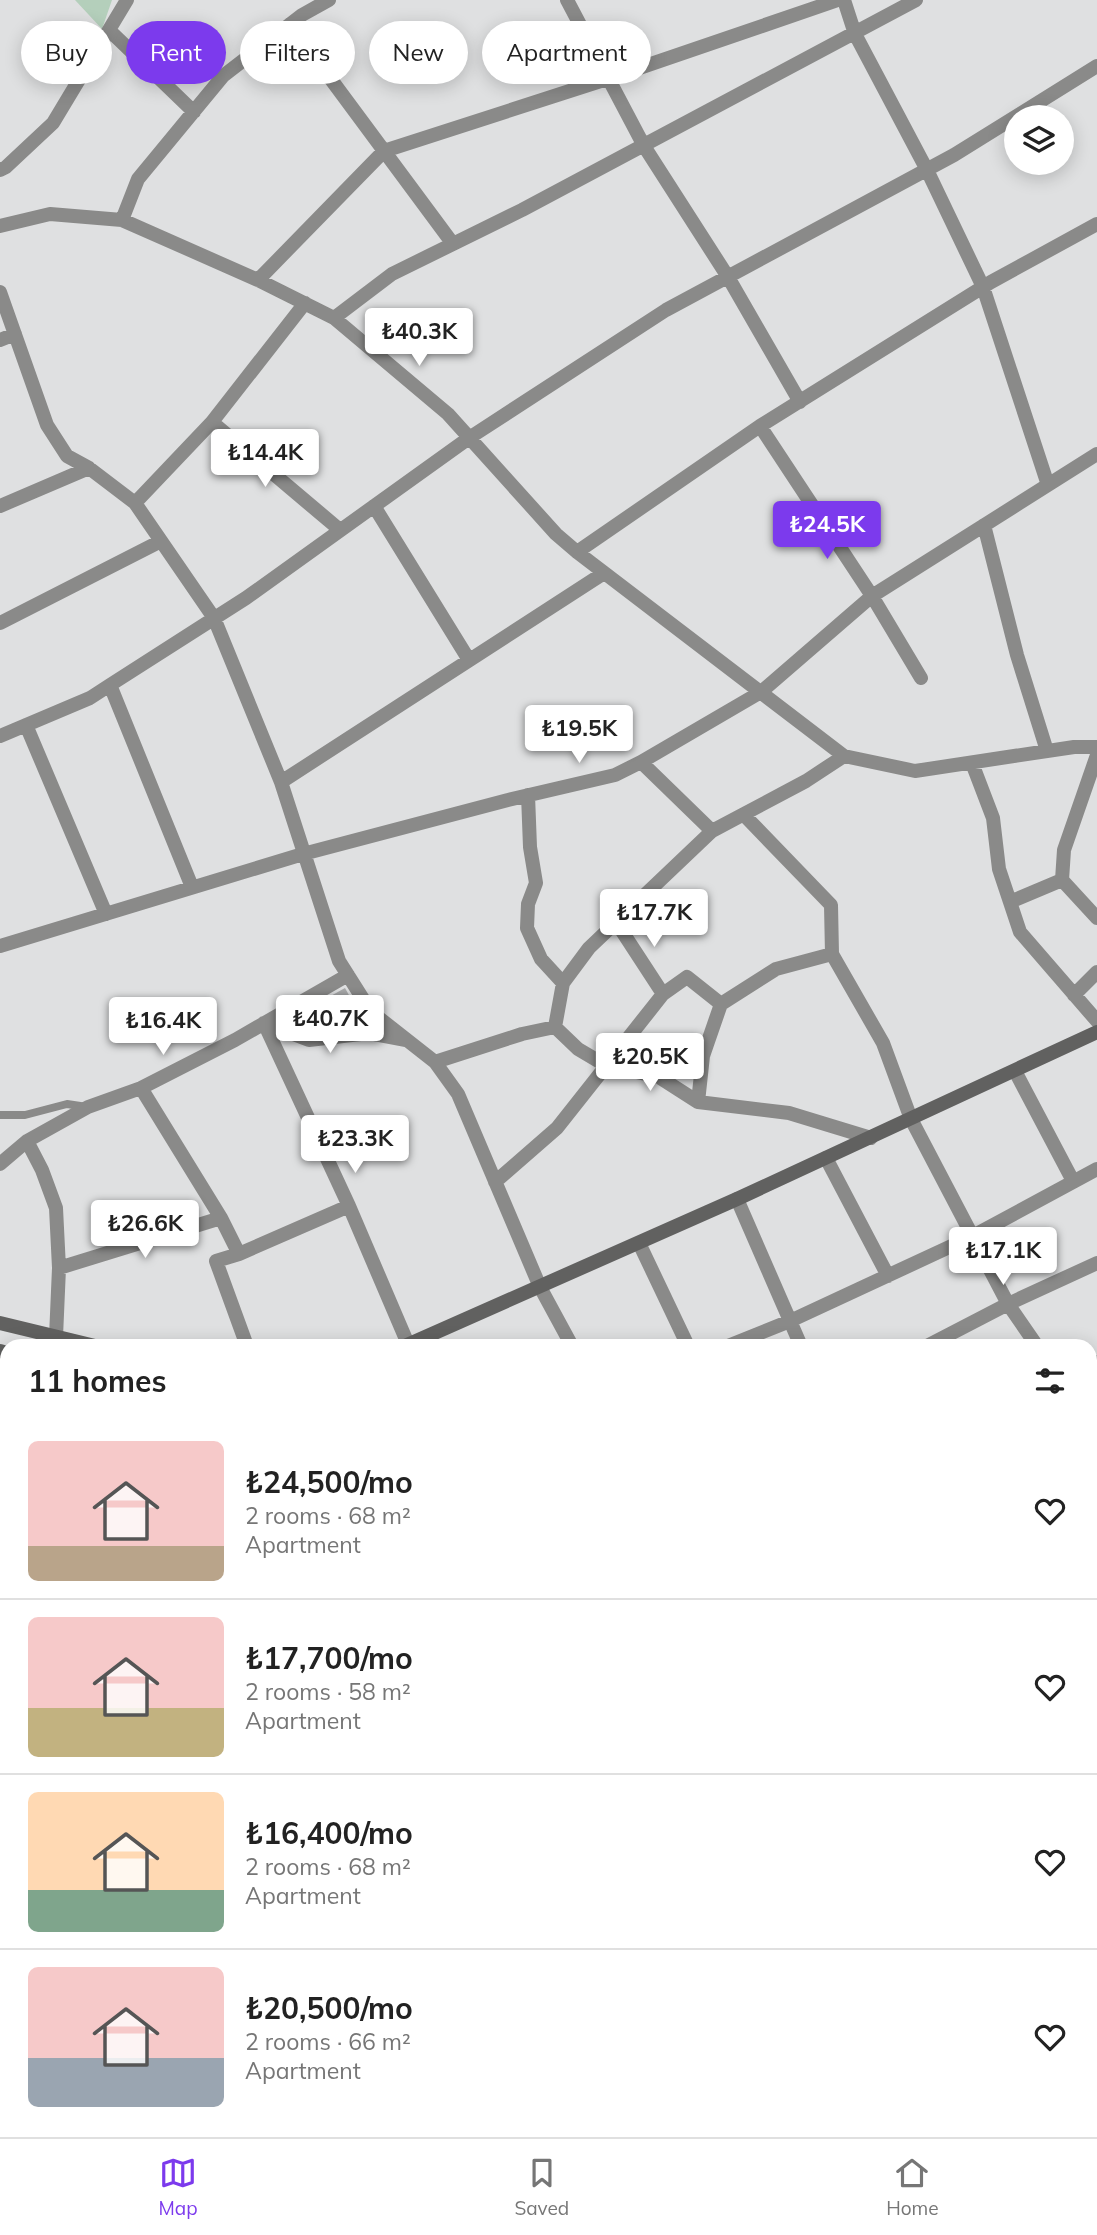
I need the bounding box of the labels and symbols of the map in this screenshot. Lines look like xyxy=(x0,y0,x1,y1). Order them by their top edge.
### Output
pin: ₺40.3K xyxy=(362,308,476,368)
pin: ₺14.4K xyxy=(208,430,322,489)
pin: ₺24.5K xyxy=(770,502,884,561)
pin: ₺19.5K xyxy=(522,706,636,765)
pin: ₺17.7K xyxy=(597,890,711,949)
pin: ₺40.7K xyxy=(273,996,387,1055)
pin: ₺16.4K xyxy=(106,998,220,1057)
pin: ₺20.5K xyxy=(593,1034,707,1093)
pin: ₺23.3K xyxy=(298,1116,412,1175)
pin: ₺26.6K xyxy=(88,1200,202,1260)
pin: ₺17.1K xyxy=(946,1228,1060,1287)

